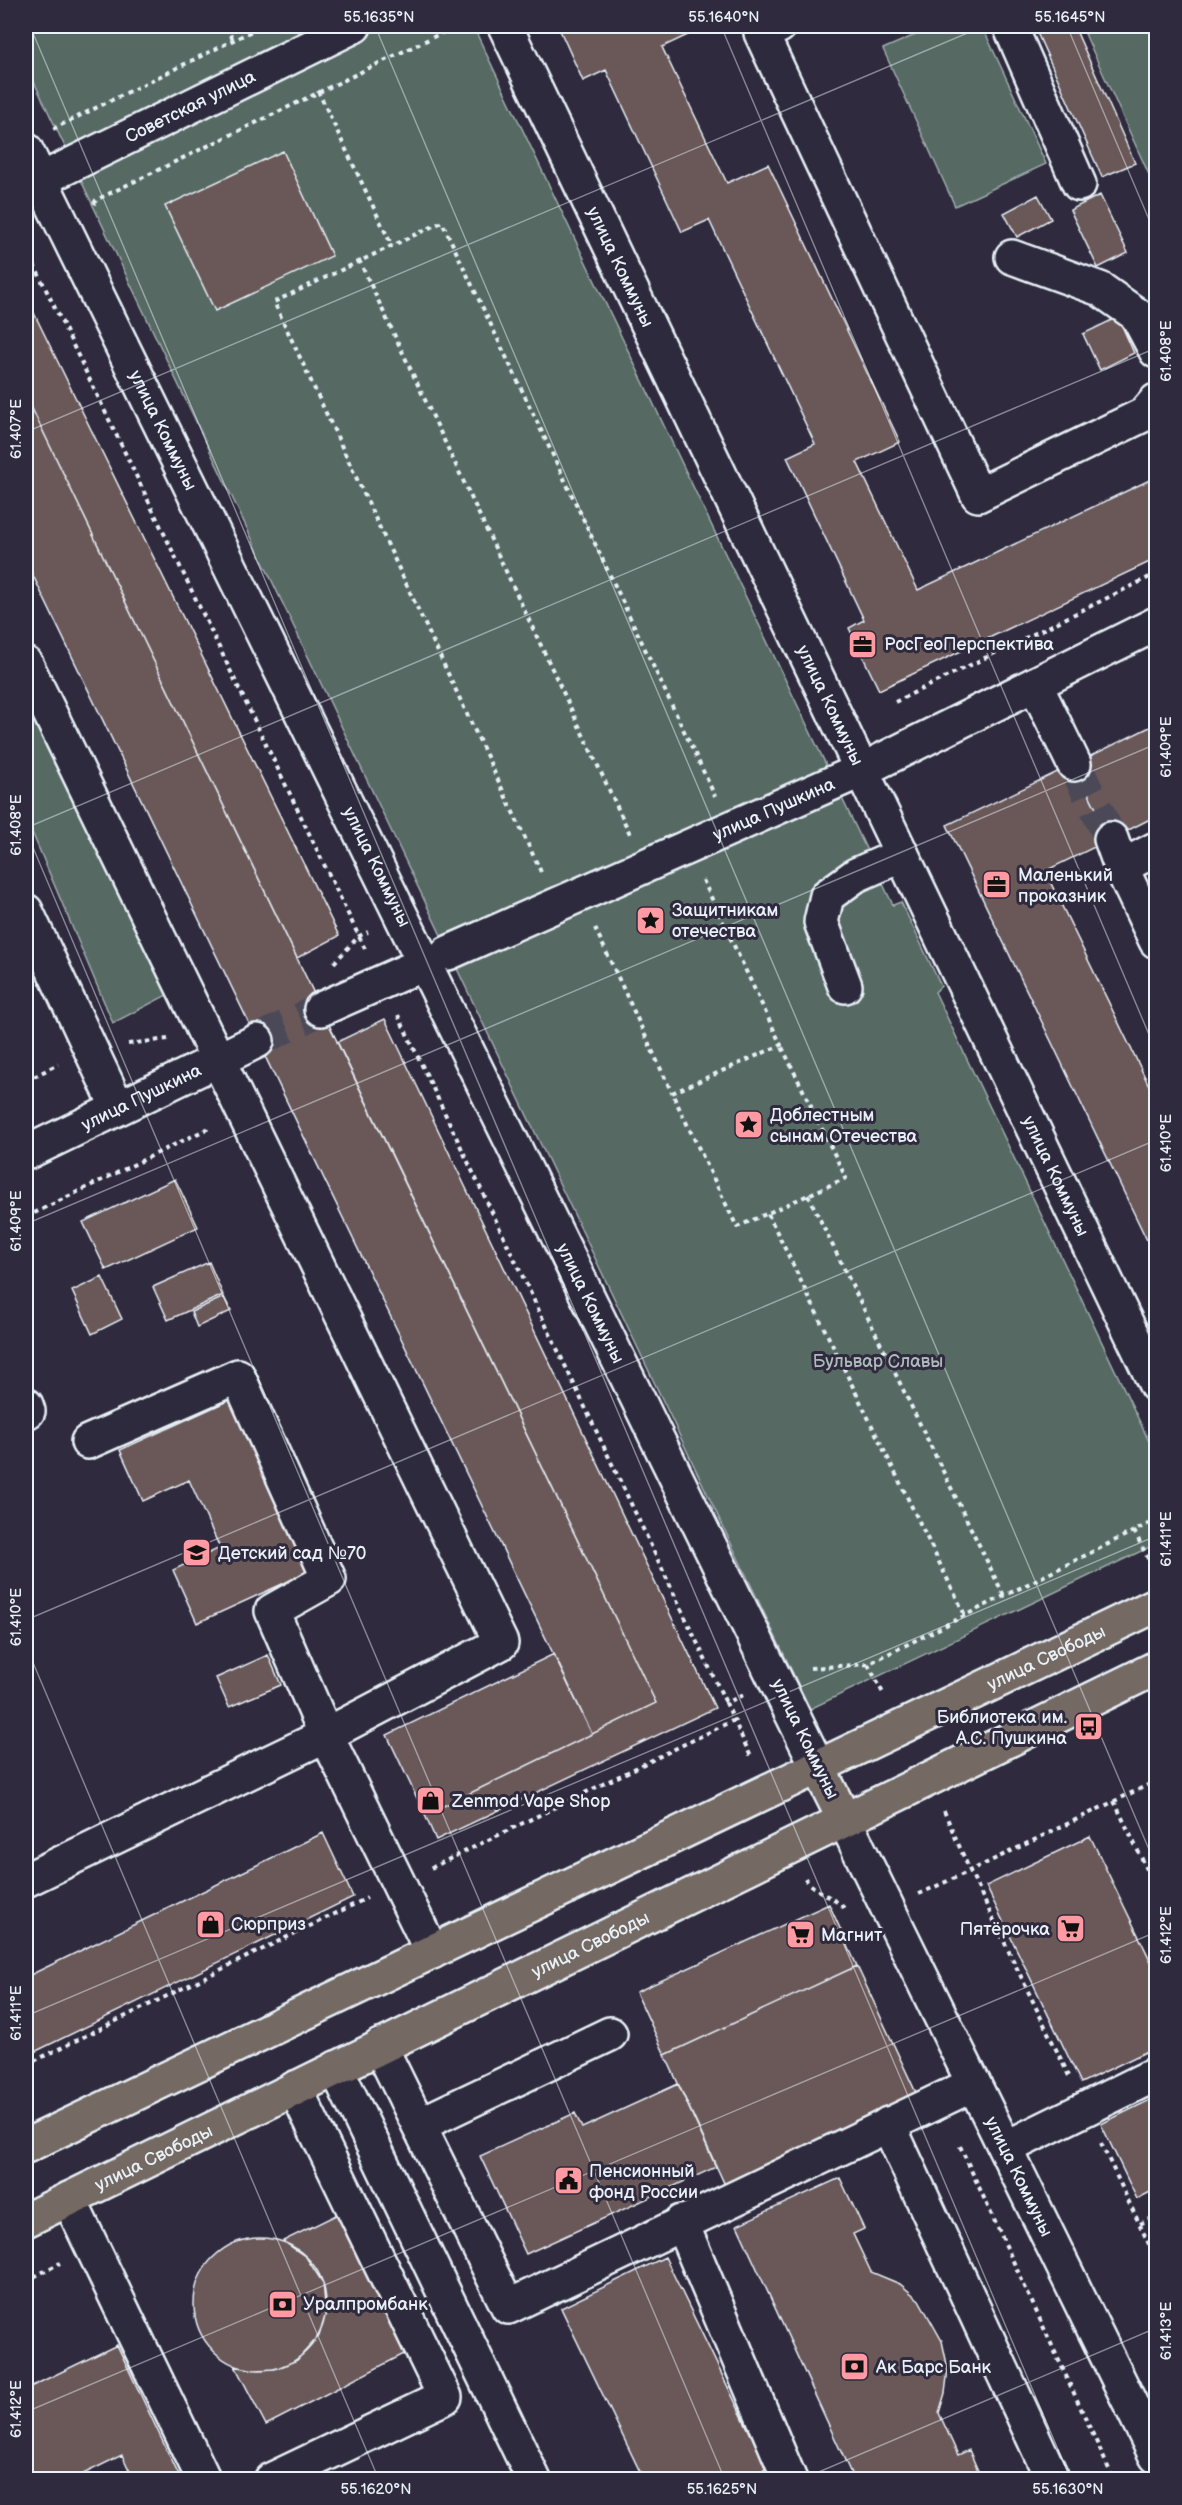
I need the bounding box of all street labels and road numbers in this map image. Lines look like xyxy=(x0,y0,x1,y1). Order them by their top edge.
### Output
street label: Советская улица xyxy=(122,65,259,147)
street label: улица Коммуны xyxy=(583,203,658,330)
street label: улица Коммуны xyxy=(125,367,201,494)
street label: улица Коммуны xyxy=(793,642,868,769)
street label: улица Пушкина xyxy=(710,773,838,845)
street label: улица Коммуны xyxy=(339,803,415,930)
street label: улица Пушкина xyxy=(78,1059,205,1135)
street label: улица Коммуны xyxy=(1018,1112,1094,1239)
street label: улица Коммуны xyxy=(553,1240,629,1367)
street label: улица Свободы xyxy=(984,1620,1109,1695)
street label: улица Коммуны xyxy=(767,1676,843,1802)
street label: улица Свободы xyxy=(528,1907,653,1982)
street label: улица Коммуны xyxy=(981,2113,1057,2240)
street label: улица Свободы xyxy=(91,2120,216,2195)

